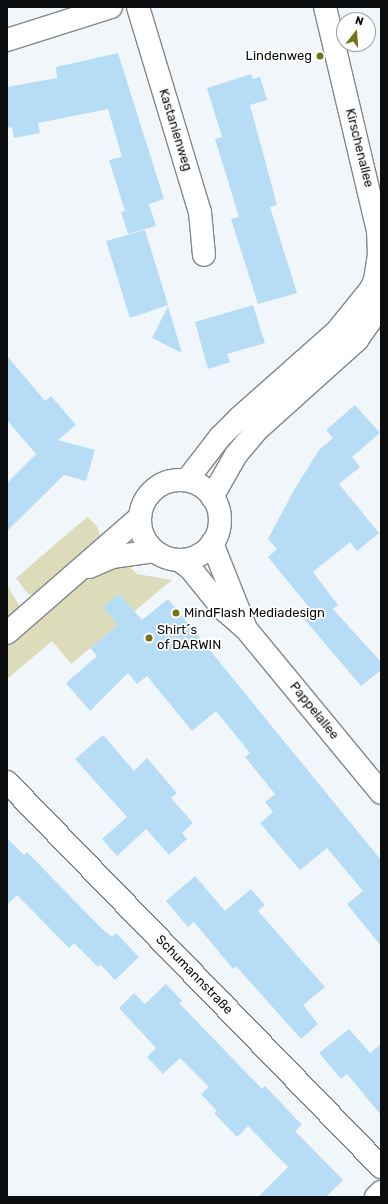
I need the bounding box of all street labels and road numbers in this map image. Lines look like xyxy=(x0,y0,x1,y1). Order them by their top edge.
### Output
street label: Kastanienweg xyxy=(155,87,195,173)
street label: Kirschenallee xyxy=(342,107,376,189)
street label: Pappelallee xyxy=(286,679,342,743)
street label: Schumannstraße xyxy=(152,932,236,1018)

